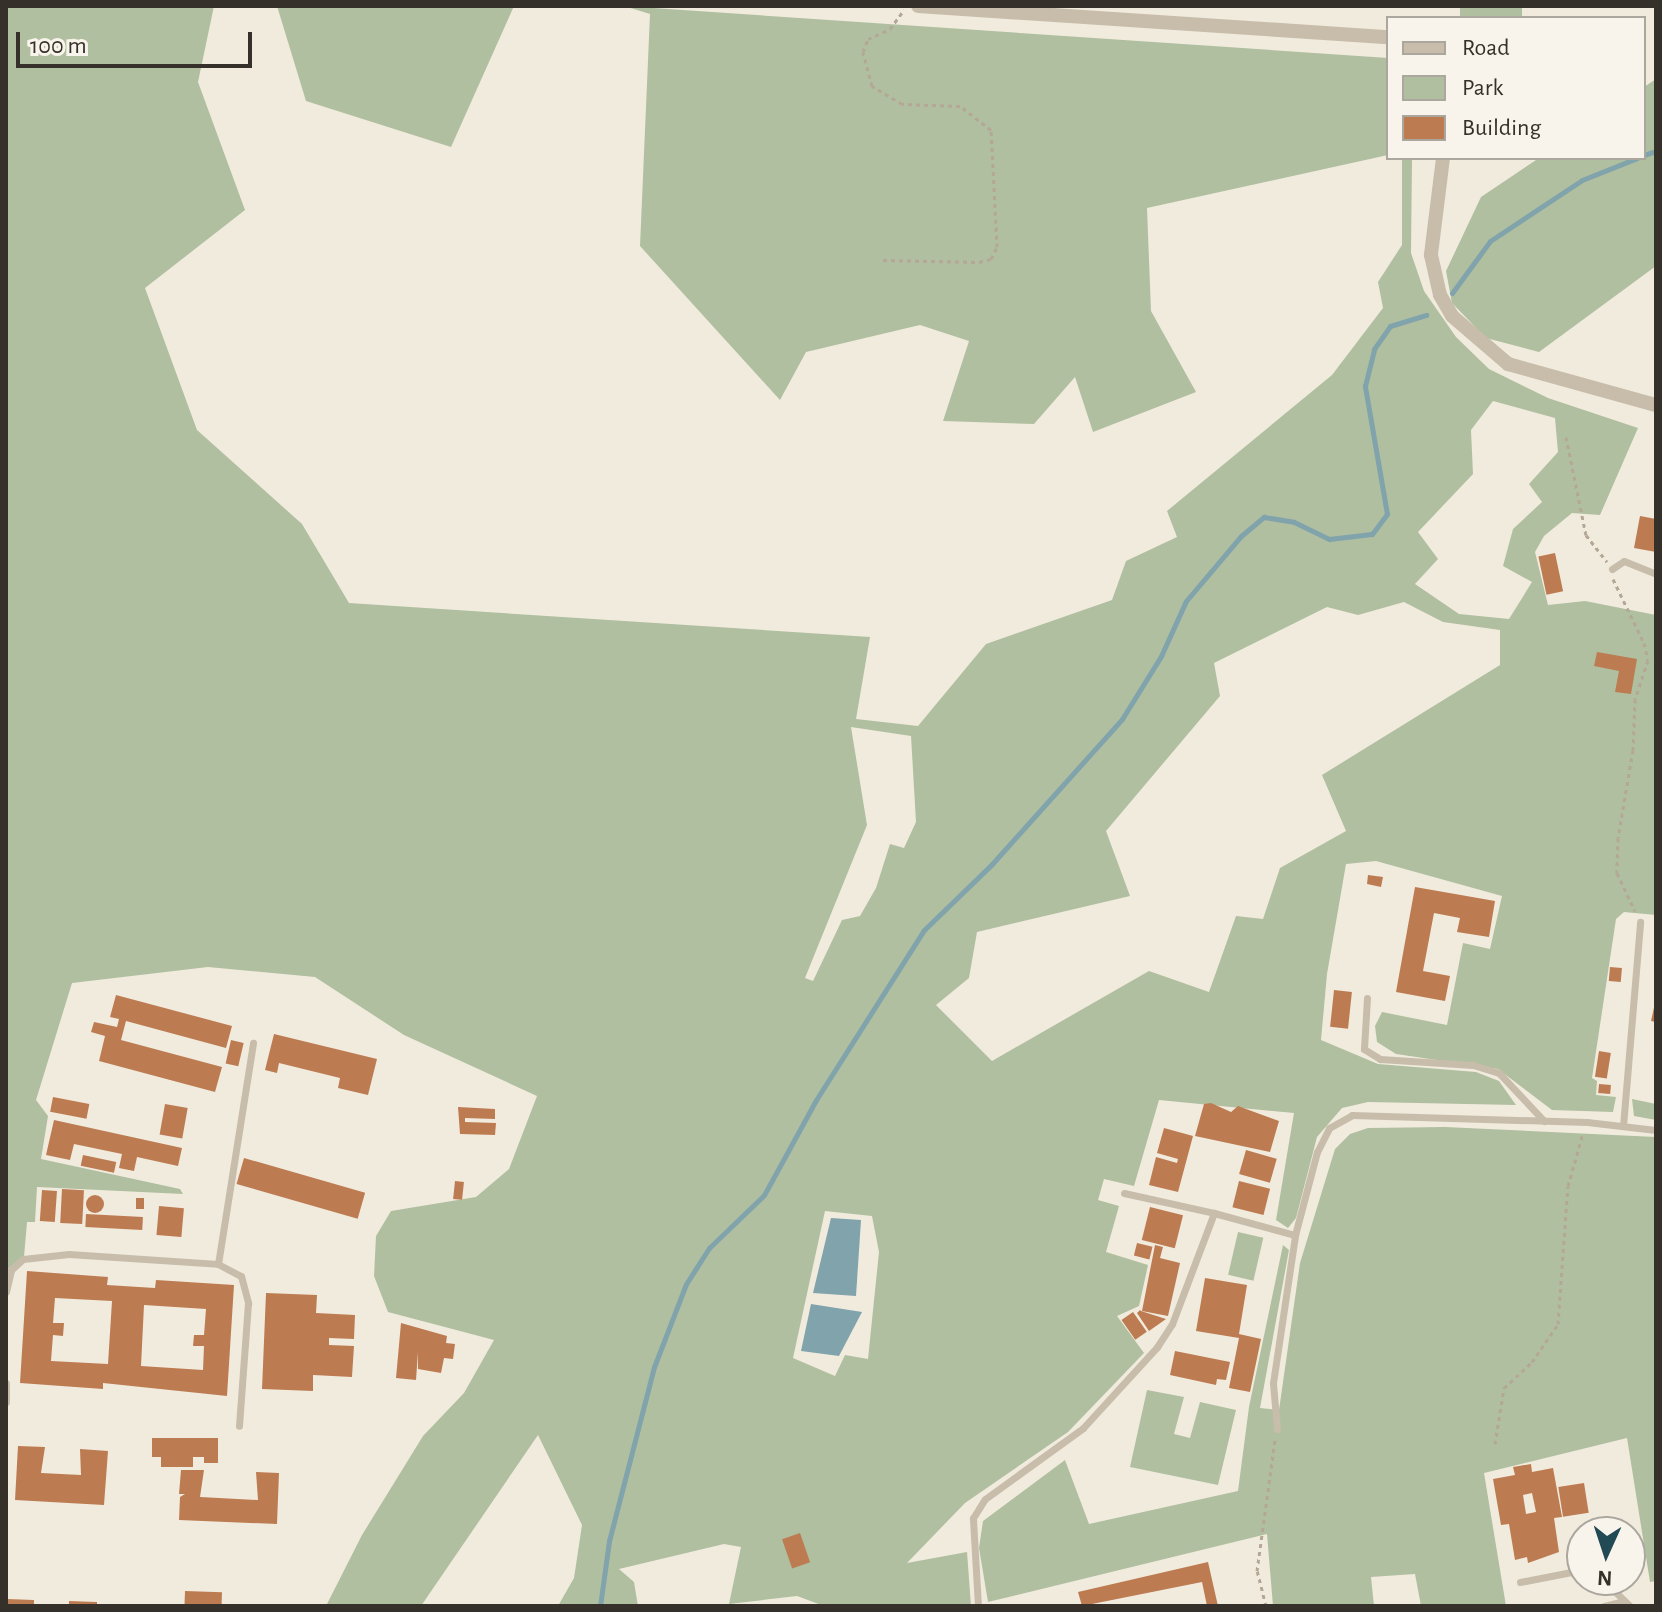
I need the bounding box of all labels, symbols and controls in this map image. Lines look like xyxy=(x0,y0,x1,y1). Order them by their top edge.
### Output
scale bar xyxy=(20,16,256,66)
legend xyxy=(1386,16,1646,160)
text: 100 m xyxy=(30,34,87,58)
text: Road xyxy=(1462,36,1510,60)
text: Park xyxy=(1462,76,1503,100)
text: Building xyxy=(1462,116,1541,140)
north arrow xyxy=(1566,1516,1646,1596)
text: N xyxy=(1597,1567,1613,1589)

